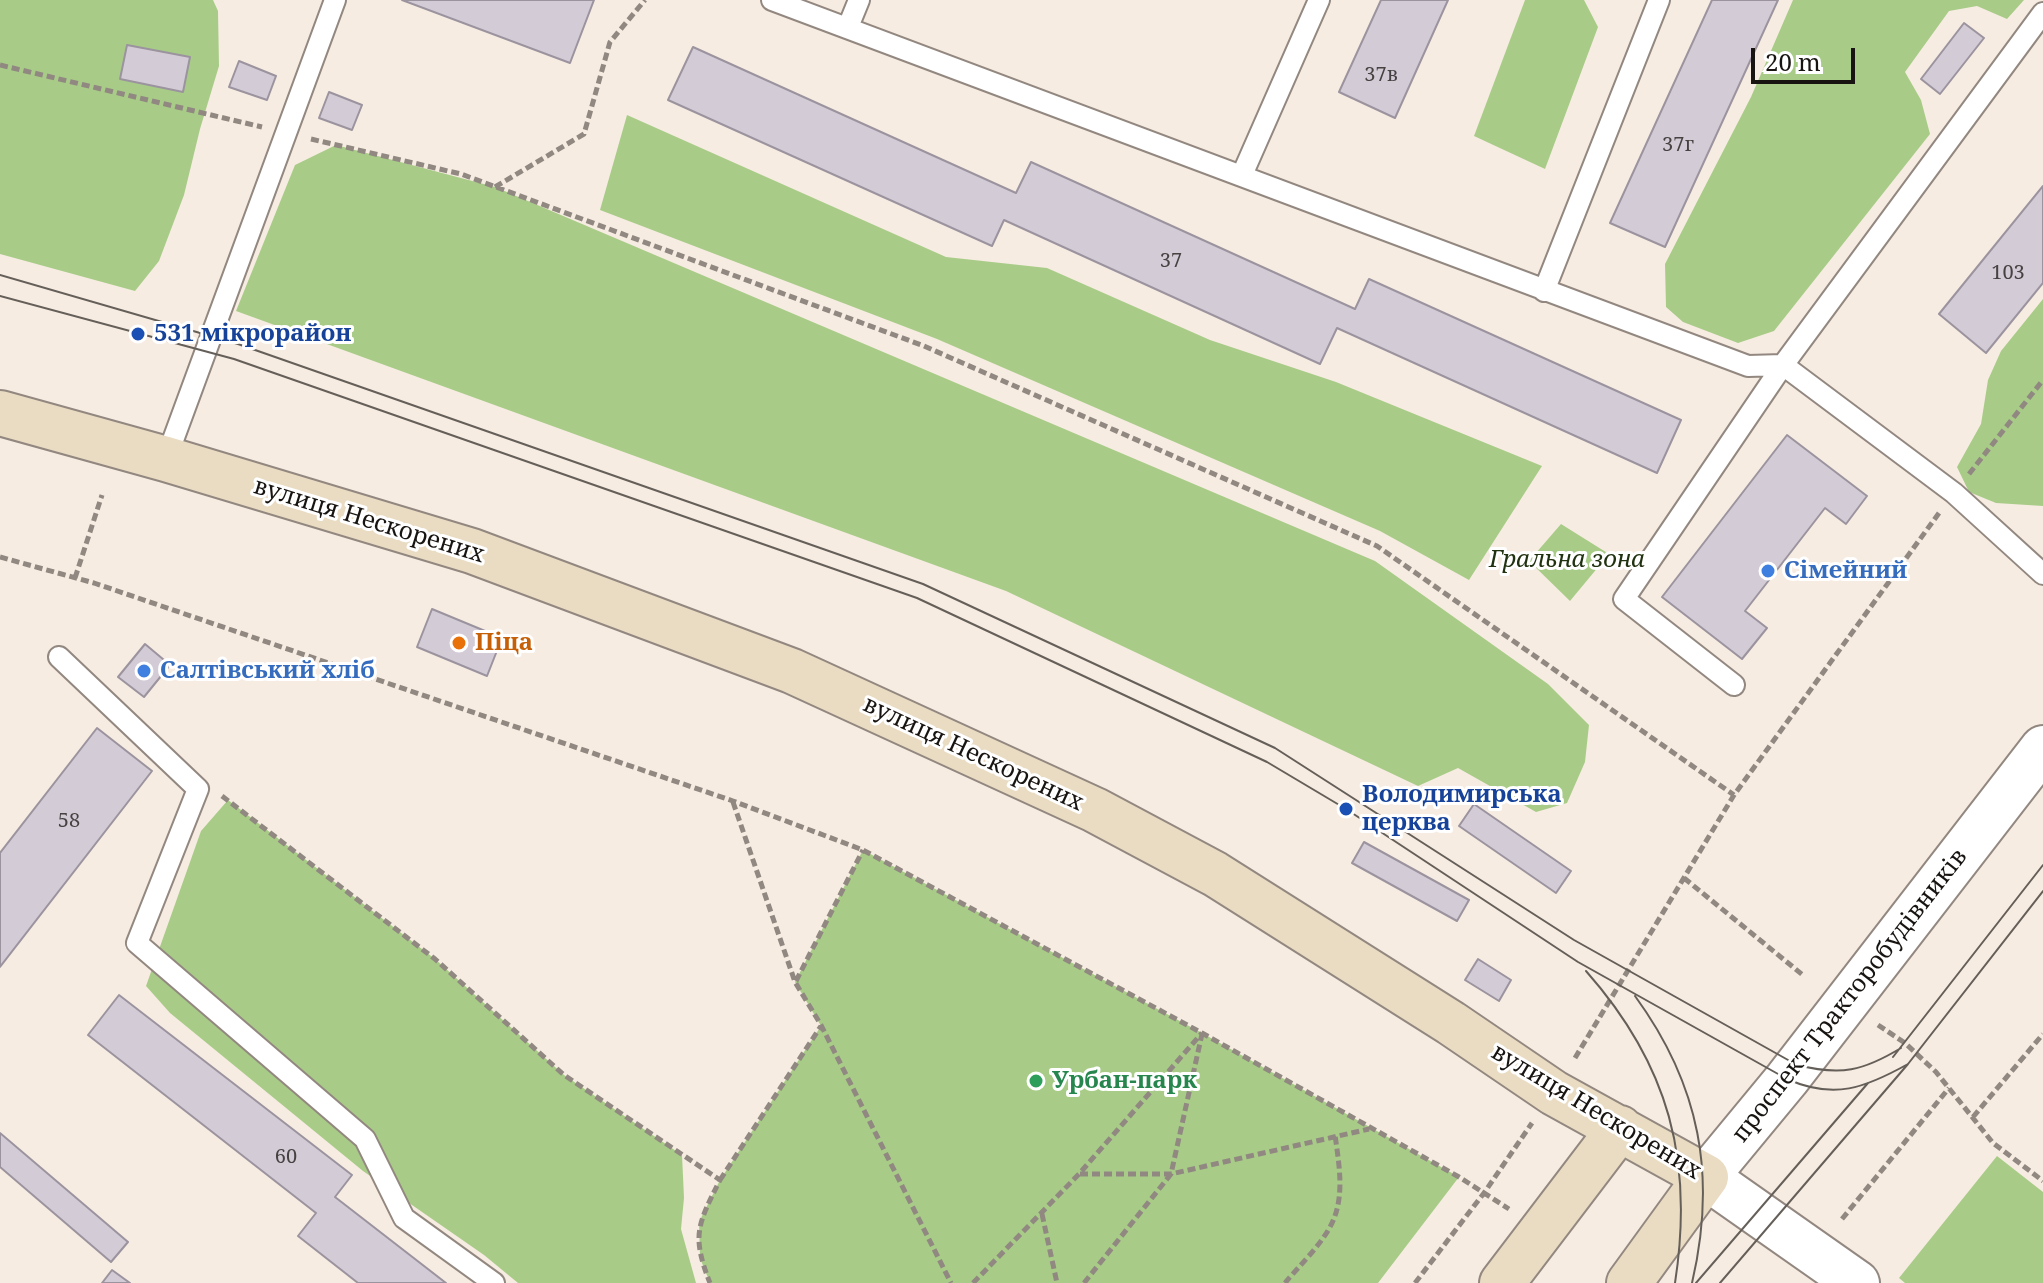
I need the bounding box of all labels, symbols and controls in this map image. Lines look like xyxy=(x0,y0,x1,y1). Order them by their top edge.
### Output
scale bar xyxy=(1755,32,1859,82)
text: 20 m xyxy=(1765,45,1821,78)
house number: 37в xyxy=(1364,63,1398,87)
house number: 37г xyxy=(1662,133,1694,157)
house number: 37 xyxy=(1160,249,1182,273)
house number: 103 xyxy=(1991,261,2025,285)
place label: 531 мікрорайон xyxy=(154,320,351,348)
marker: 531 мікрорайон xyxy=(129,325,147,343)
street label: вулиця Нескорених xyxy=(250,472,488,570)
park label: Гральна зона xyxy=(1489,546,1645,574)
place label: Сімейний xyxy=(1784,557,1907,585)
marker: Сімейний xyxy=(1759,562,1777,580)
place label: Піца xyxy=(475,629,533,657)
marker: Піца xyxy=(450,634,468,652)
place label: Салтівський хліб xyxy=(160,657,375,685)
marker: Салтівський хліб xyxy=(135,662,153,680)
street label: вулиця Нескорених xyxy=(858,690,1088,818)
place label: Володимирська церква xyxy=(1362,781,1562,837)
marker: Володимирська церква xyxy=(1337,800,1355,818)
house number: 58 xyxy=(58,809,80,833)
street label: проспект Тракторобудівників xyxy=(1726,844,1974,1148)
street label: вулиця Нескорених xyxy=(1486,1038,1706,1186)
place label: Урбан-парк xyxy=(1052,1067,1197,1095)
marker: Урбан-парк xyxy=(1027,1072,1045,1090)
house number: 60 xyxy=(275,1145,297,1169)

